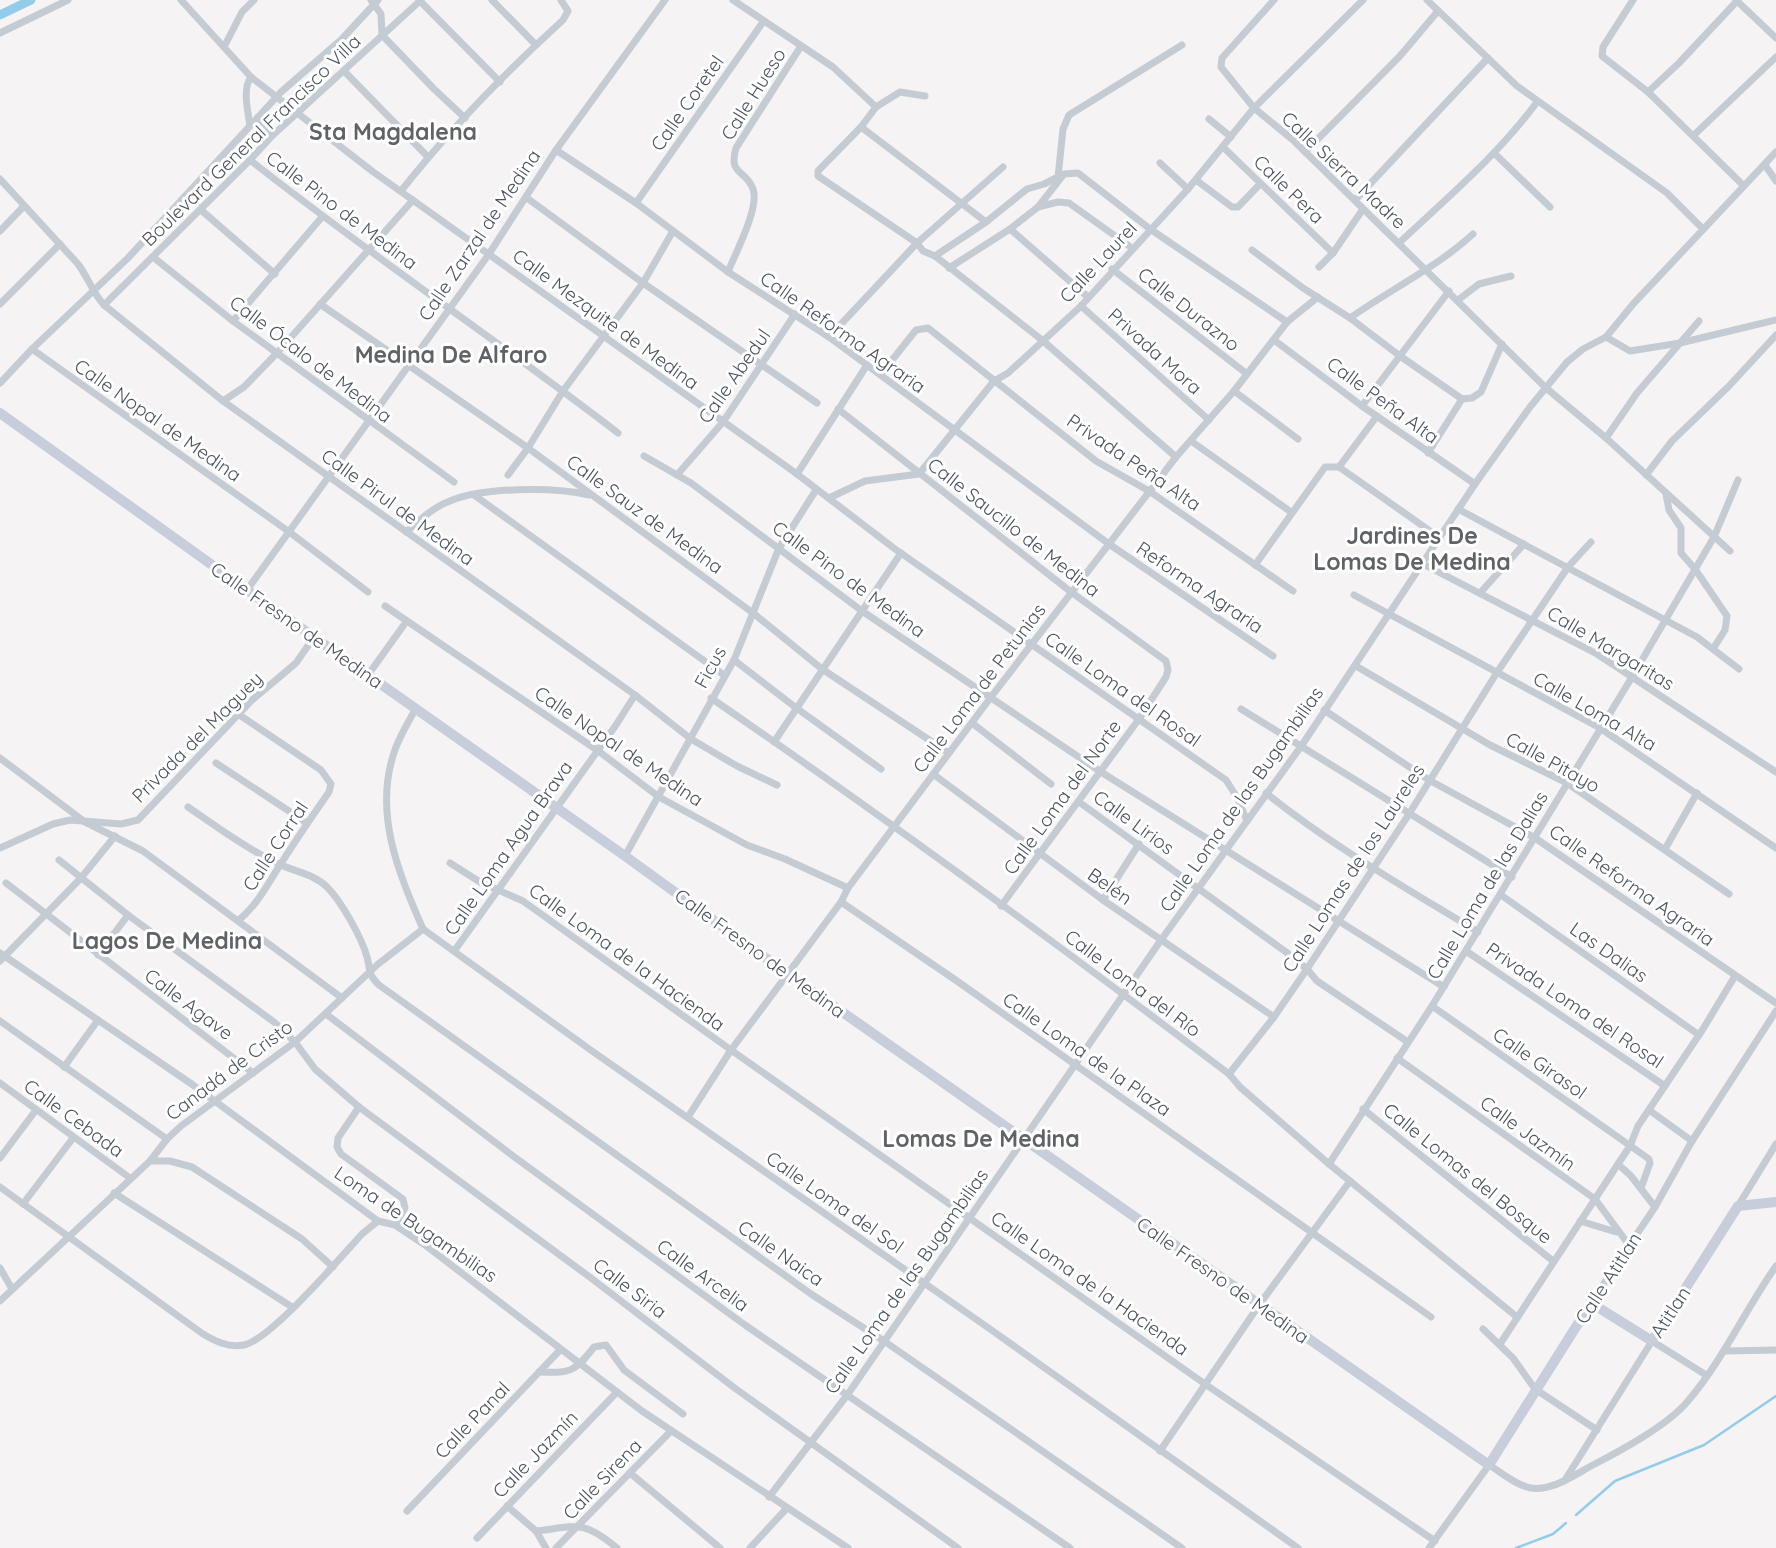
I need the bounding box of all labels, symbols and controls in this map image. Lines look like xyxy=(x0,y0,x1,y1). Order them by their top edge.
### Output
street label: Boulevard General Francisco Villa xyxy=(137,29,365,251)
street label: Calle Hueso xyxy=(715,44,791,144)
street label: Calle Coretel xyxy=(645,51,729,155)
street label: Calle Sierra Madre xyxy=(1277,106,1411,234)
district label: Sta Magdalena xyxy=(309,117,477,146)
street label: Calle Pino de Medina xyxy=(262,145,422,275)
street label: Calle Zarzal de Medina xyxy=(413,145,545,325)
street label: Calle Pera xyxy=(1249,149,1329,229)
street label: Calle Laurel xyxy=(1054,216,1142,308)
street label: Calle Mezquite de Medina xyxy=(508,243,704,395)
street label: Calle Durazno xyxy=(1133,262,1245,356)
street label: Calle Reforma Agraria xyxy=(756,266,930,398)
street label: Calle Ócalo de Medina xyxy=(225,290,397,428)
street label: Privada Mora xyxy=(1103,303,1207,399)
street label: Calle Abedul xyxy=(693,324,775,428)
district label: Medina De Alfaro xyxy=(355,340,547,369)
street label: Calle Peña Alta xyxy=(1322,351,1444,449)
street label: Calle Nopal de Medina xyxy=(70,353,246,487)
street label: Privada Peña Alta xyxy=(1062,408,1206,516)
street label: Calle Pirul de Medina xyxy=(317,443,479,571)
street label: Calle Sauz de Medina xyxy=(562,449,728,579)
street label: Calle Saucillo de Medina xyxy=(923,452,1105,602)
street label: Calle Pino de Medina xyxy=(768,515,930,643)
district label: Jardines De Lomas De Medina xyxy=(1313,521,1511,576)
street label: Reforma Agraria xyxy=(1132,536,1268,638)
street label: Calle Fresno de Medina xyxy=(206,556,388,694)
street label: Calle Loma de Petunias xyxy=(907,598,1051,777)
street label: Calle Margaritas xyxy=(1543,601,1679,695)
street label: Calle Loma del Rosal xyxy=(1040,626,1206,752)
street label: Ficus xyxy=(689,642,731,692)
street label: Privada del Maguey xyxy=(126,666,268,808)
street label: Calle Loma Alta xyxy=(1529,666,1661,756)
street label: Calle Nopal de Medina xyxy=(530,681,708,811)
street label: Calle Loma de las Bugambilias xyxy=(1154,682,1328,916)
street label: Calle Loma del Norte xyxy=(998,715,1126,879)
street label: Calle Pitayo xyxy=(1502,726,1604,798)
street label: Calle Loma Agua Brava xyxy=(439,756,577,940)
street label: Calle Lomas de los Laureles xyxy=(1277,759,1430,977)
street label: Calle Lirios xyxy=(1089,785,1179,859)
street label: Calle Loma de las Dalias xyxy=(1421,786,1553,984)
street label: Calle Corral xyxy=(237,796,313,896)
street label: Calle Reforma Agraria xyxy=(1545,819,1719,951)
street label: Belén xyxy=(1083,862,1137,910)
street label: Calle Loma de la Hacienda xyxy=(524,878,730,1036)
street label: Calle Fresno de Medina xyxy=(670,883,850,1023)
street label: Las Dalias xyxy=(1565,916,1653,988)
street label: Calle Loma del Río xyxy=(1060,924,1206,1042)
district label: Lagos De Medina xyxy=(72,926,262,955)
street label: Privada Loma del Rosal xyxy=(1482,937,1668,1073)
street label: Calle Agave xyxy=(140,963,238,1045)
street label: Calle Loma de la Plaza xyxy=(998,987,1176,1121)
street label: Canadá de Cristo xyxy=(161,1014,297,1126)
street label: Calle Girasol xyxy=(1488,1022,1592,1104)
street label: Calle Cebada xyxy=(19,1074,129,1162)
street label: Calle Jazmín xyxy=(1476,1090,1580,1176)
street label: Calle Lomas del Bosque xyxy=(1379,1097,1557,1249)
district label: Lomas De Medina xyxy=(882,1124,1080,1153)
street label: Calle Loma del Sol xyxy=(762,1146,908,1258)
street label: Loma de Bugambilias xyxy=(330,1161,502,1287)
street label: Calle Loma de las Bugambilias xyxy=(819,1164,993,1398)
street label: Calle Loma de la Hacienda xyxy=(986,1205,1194,1361)
street label: Calle Fresno de Medina xyxy=(1132,1211,1314,1349)
street label: Calle Naica xyxy=(733,1215,829,1291)
street label: Calle Atitlan xyxy=(1570,1228,1646,1328)
street label: Calle Arcelia xyxy=(652,1234,754,1316)
street label: Calle Siria xyxy=(588,1253,672,1323)
street label: Atitlan xyxy=(1645,1282,1695,1342)
street label: Calle Panal xyxy=(429,1376,515,1464)
street label: Calle Jazmín xyxy=(487,1405,583,1503)
street label: Calle Sirena xyxy=(558,1434,646,1524)

